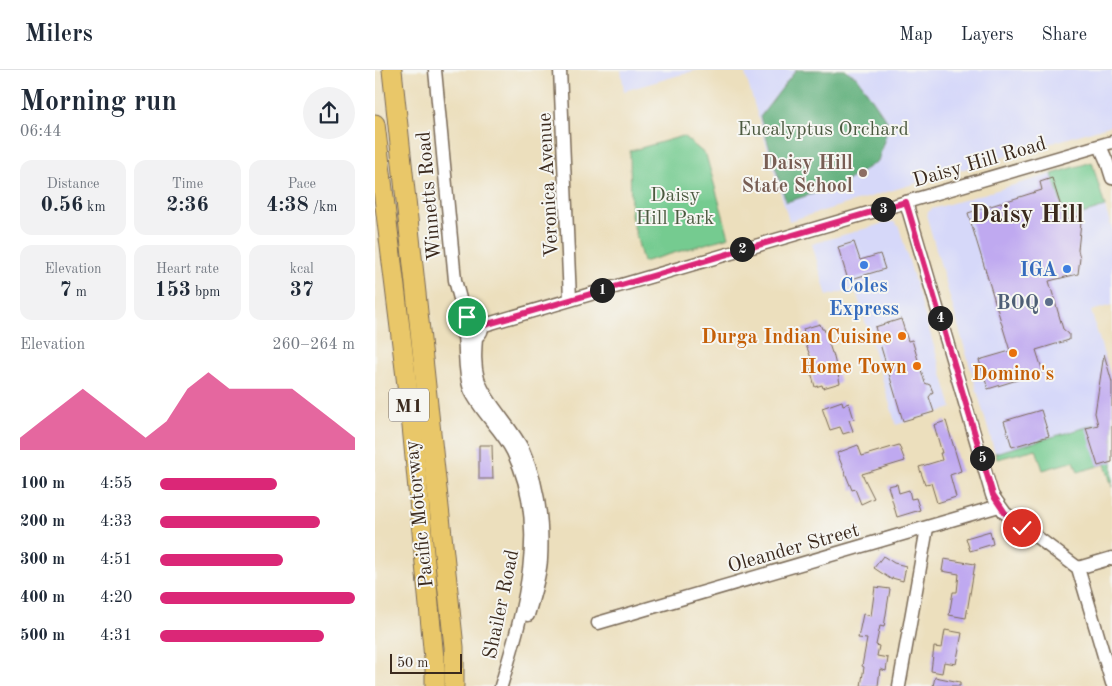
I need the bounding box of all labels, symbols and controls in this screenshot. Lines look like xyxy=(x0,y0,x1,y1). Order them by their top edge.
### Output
text: Milers xyxy=(25,23,93,47)
text: Map xyxy=(899,26,933,44)
text: Layers xyxy=(961,26,1013,44)
text: Share xyxy=(1041,26,1087,44)
button: share xyxy=(303,87,355,139)
text: Morning run xyxy=(20,89,177,117)
street label: Veronica Avenue xyxy=(535,112,563,258)
park label: Eucalyptus Orchard xyxy=(737,120,909,140)
text: 06:44 xyxy=(20,124,62,140)
street label: Winnetts Road xyxy=(414,130,446,261)
street label: Daisy Hill Road xyxy=(911,134,1049,192)
place label: Daisy Hill State School xyxy=(742,154,853,197)
marker: Daisy Hill State School xyxy=(857,167,869,179)
text: Distance xyxy=(47,177,100,191)
text: Time xyxy=(172,177,203,191)
text: Pace xyxy=(288,177,316,191)
park label: Daisy Hill Park xyxy=(636,186,714,229)
text: 0.56 xyxy=(41,195,83,216)
text: 2:36 xyxy=(166,195,209,216)
text: 4:38 xyxy=(266,195,309,216)
pin: 3 xyxy=(871,196,895,222)
text: km xyxy=(83,200,106,214)
text: /km xyxy=(309,200,337,214)
text: 3 xyxy=(879,202,888,216)
district label: Daisy Hill xyxy=(970,203,1084,228)
pin: 2 xyxy=(729,236,755,262)
text: 2 xyxy=(738,242,747,256)
marker: Coles Express xyxy=(858,259,870,271)
place label: IGA xyxy=(1020,261,1057,281)
text: Elevation xyxy=(45,262,102,276)
text: Heart rate xyxy=(156,262,219,276)
text: kcal xyxy=(290,262,314,276)
marker: IGA xyxy=(1061,263,1073,275)
place label: Coles Express xyxy=(829,277,899,320)
pin: 1 xyxy=(589,278,615,302)
text: 7 xyxy=(60,280,72,301)
text: 153 xyxy=(154,280,191,301)
text: 37 xyxy=(290,280,314,301)
text: 1 xyxy=(598,283,607,297)
text: m xyxy=(72,285,87,299)
text: bpm xyxy=(191,285,221,299)
place label: BOQ xyxy=(996,294,1039,314)
pin xyxy=(446,296,488,338)
marker: BOQ xyxy=(1043,296,1055,308)
icon: arrive xyxy=(453,303,481,331)
pin: 4 xyxy=(927,306,953,330)
text: 4 xyxy=(936,311,945,325)
place label: Durga Indian Cuisine xyxy=(701,328,892,348)
marker: Durga Indian Cuisine xyxy=(896,330,908,342)
text: Elevation xyxy=(20,337,85,353)
text: 260–264 m xyxy=(272,337,355,353)
marker: Domino's xyxy=(1007,347,1019,359)
place label: Home Town xyxy=(800,358,907,378)
marker: Home Town xyxy=(911,360,923,372)
place label: Domino's xyxy=(972,365,1054,385)
road number: M1 xyxy=(389,388,429,422)
street label: Pacific Motorway xyxy=(402,439,438,589)
pin: 5 xyxy=(969,446,995,470)
text: 5 xyxy=(978,451,987,465)
text: 100 m xyxy=(20,476,65,492)
text: 4:55 xyxy=(100,476,132,492)
pin xyxy=(1001,507,1043,549)
text: 200 m xyxy=(20,514,65,530)
text: 4:33 xyxy=(100,514,132,530)
icon: check xyxy=(1008,514,1036,542)
street label: Oleander Street xyxy=(726,521,862,577)
street label: Shailer Road xyxy=(481,548,523,661)
text: 300 m xyxy=(20,552,65,568)
text: 4:51 xyxy=(100,552,132,568)
text: 400 m xyxy=(20,590,65,606)
text: 4:20 xyxy=(100,590,132,606)
text: 500 m xyxy=(20,628,65,644)
text: 4:31 xyxy=(100,628,132,644)
scale bar xyxy=(390,651,463,674)
text: 50 m xyxy=(397,656,428,670)

